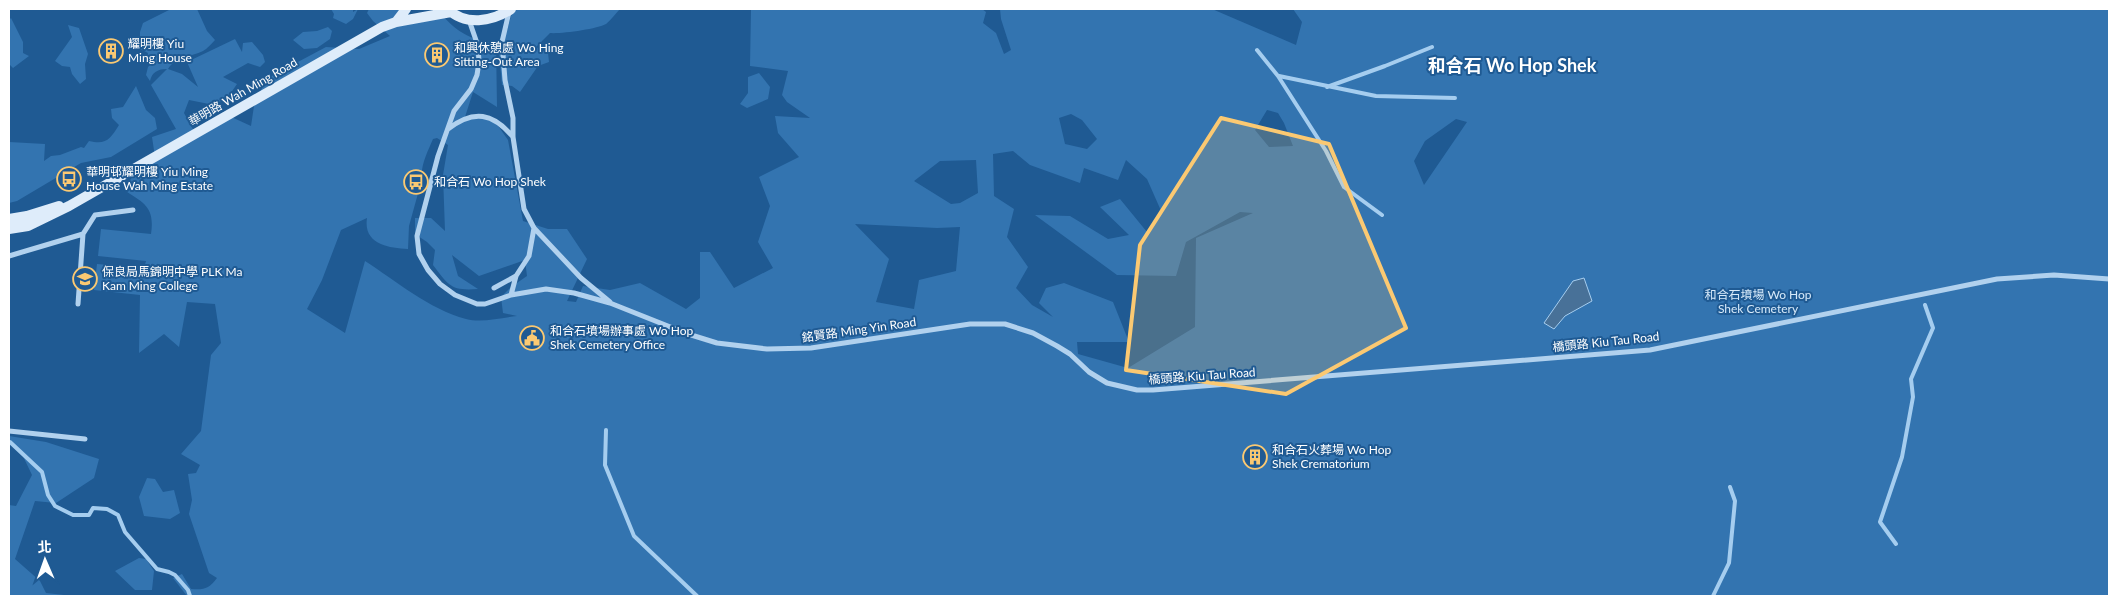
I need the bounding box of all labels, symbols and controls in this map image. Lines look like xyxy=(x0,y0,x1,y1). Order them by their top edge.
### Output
place label: 耀明樓 Yiu Ming House xyxy=(128,36,192,65)
building icon: 耀明樓 Yiu Ming House xyxy=(98,38,124,64)
place label: 和興休憩處 Wo Hing Sitting-Out Area xyxy=(454,40,564,69)
building icon: 和興休憩處 Wo Hing Sitting-Out Area xyxy=(424,42,450,68)
street label: 華明路 Wah Ming Road xyxy=(186,54,300,129)
district label: 和合石 Wo Hop Shek xyxy=(1428,54,1597,76)
place label: 華明邨耀明樓 Yiu Ming House Wah Ming Estate xyxy=(86,164,213,193)
bus stop icon: 華明邨耀明樓 Yiu Ming House Wah Ming Estate xyxy=(56,166,82,192)
bus stop icon: 和合石 Wo Hop Shek xyxy=(403,169,429,195)
place label: 和合石 Wo Hop Shek xyxy=(434,174,547,189)
place label: 保良局馬錦明中學 PLK Ma Kam Ming College xyxy=(102,264,242,293)
school or university icon: 保良局馬錦明中學 PLK Ma Kam Ming College xyxy=(72,266,98,292)
park label: 和合石墳場 Wo Hop Shek Cemetery xyxy=(1704,287,1812,316)
street label: 銘賢路 Ming Yin Road xyxy=(801,314,917,345)
place label: 和合石墳場辦事處 Wo Hop Shek Cemetery Office xyxy=(550,323,693,352)
public building icon: 和合石墳場辦事處 Wo Hop Shek Cemetery Office xyxy=(519,325,545,351)
street label: 橋頭路 Kiu Tau Road xyxy=(1552,328,1660,355)
street label: 橋頭路 Kiu Tau Road xyxy=(1148,364,1256,387)
place label: 和合石火葬場 Wo Hop Shek Crematorium xyxy=(1272,442,1391,471)
building icon: 和合石火葬場 Wo Hop Shek Crematorium xyxy=(1242,444,1268,470)
north arrow xyxy=(20,535,70,585)
text: 北 xyxy=(37,538,52,555)

